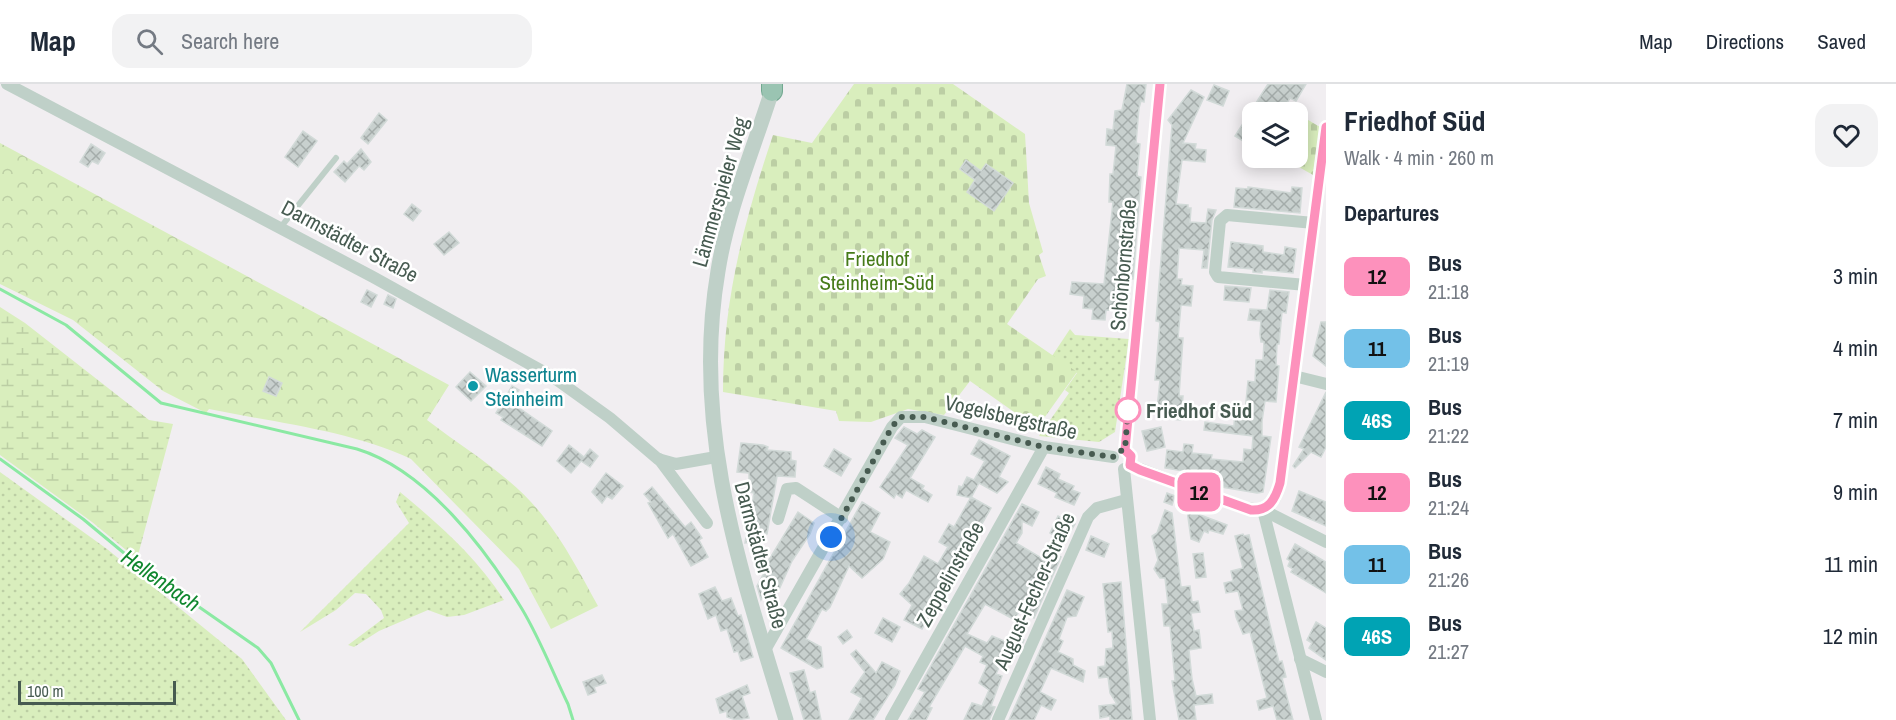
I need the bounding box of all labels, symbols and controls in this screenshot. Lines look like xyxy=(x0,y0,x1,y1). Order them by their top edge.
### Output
search box xyxy=(112,14,532,68)
text: Map xyxy=(30,22,76,60)
icon: search xyxy=(133,25,166,58)
text: Search here xyxy=(181,26,279,56)
text: Map xyxy=(1639,27,1673,56)
text: Directions xyxy=(1706,27,1784,56)
text: Saved xyxy=(1817,27,1866,56)
map controls xyxy=(1242,102,1308,168)
button: layers xyxy=(1242,102,1308,168)
text: Friedhof Süd xyxy=(1344,102,1486,140)
button: heart xyxy=(1815,104,1878,167)
street label: Lämmerspieler Weg xyxy=(685,113,755,270)
text: Walk · 4 min · 260 m xyxy=(1344,144,1494,171)
street label: Darmstädter Straße xyxy=(276,193,424,289)
street label: Schönbornstraße xyxy=(1103,198,1143,332)
text: Departures xyxy=(1344,198,1439,228)
park label: Friedhof Steinheim-Süd xyxy=(820,244,934,297)
text: Bus xyxy=(1428,248,1462,278)
text: 3 min xyxy=(1833,261,1878,291)
text: 12 xyxy=(1367,262,1387,291)
text: 21:18 xyxy=(1428,278,1469,305)
text: Bus xyxy=(1428,320,1462,350)
text: 4 min xyxy=(1833,333,1878,363)
text: 11 xyxy=(1368,334,1386,363)
text: 21:19 xyxy=(1428,350,1469,377)
place label: Wasserturm Steinheim xyxy=(485,360,577,413)
marker: Wasserturm Steinheim xyxy=(466,379,480,393)
street label: Vogelsbergstraße xyxy=(942,388,1080,446)
text: Bus xyxy=(1428,392,1462,422)
place label: Friedhof Süd xyxy=(1146,396,1252,425)
marker: Friedhof Süd xyxy=(1115,397,1141,423)
text: 7 min xyxy=(1833,405,1878,435)
text: 46S xyxy=(1362,406,1392,435)
text: 21:22 xyxy=(1428,422,1469,449)
text: Bus xyxy=(1428,464,1462,494)
line badge: 12 xyxy=(1172,472,1226,512)
text: 9 min xyxy=(1833,477,1878,507)
street label: Darmstädter Straße xyxy=(727,478,795,632)
text: 12 xyxy=(1189,478,1209,507)
text: 12 xyxy=(1367,478,1387,507)
text: 21:24 xyxy=(1428,494,1469,521)
street label: August-Fecher-Straße xyxy=(986,508,1082,675)
street label: Zeppelinstraße xyxy=(909,516,991,632)
your location xyxy=(816,522,846,552)
text: Bus xyxy=(1428,536,1462,566)
water label: Hellenbach xyxy=(115,542,207,618)
text: 11 min xyxy=(1824,549,1878,579)
text: 11 xyxy=(1368,550,1386,579)
text: 21:26 xyxy=(1428,566,1469,593)
text: Bus xyxy=(1428,608,1462,638)
text: 12 min xyxy=(1823,621,1878,651)
text: 46S xyxy=(1362,622,1392,651)
text: 21:27 xyxy=(1428,638,1469,665)
scale bar xyxy=(18,678,176,706)
text: 100 m xyxy=(27,680,63,702)

